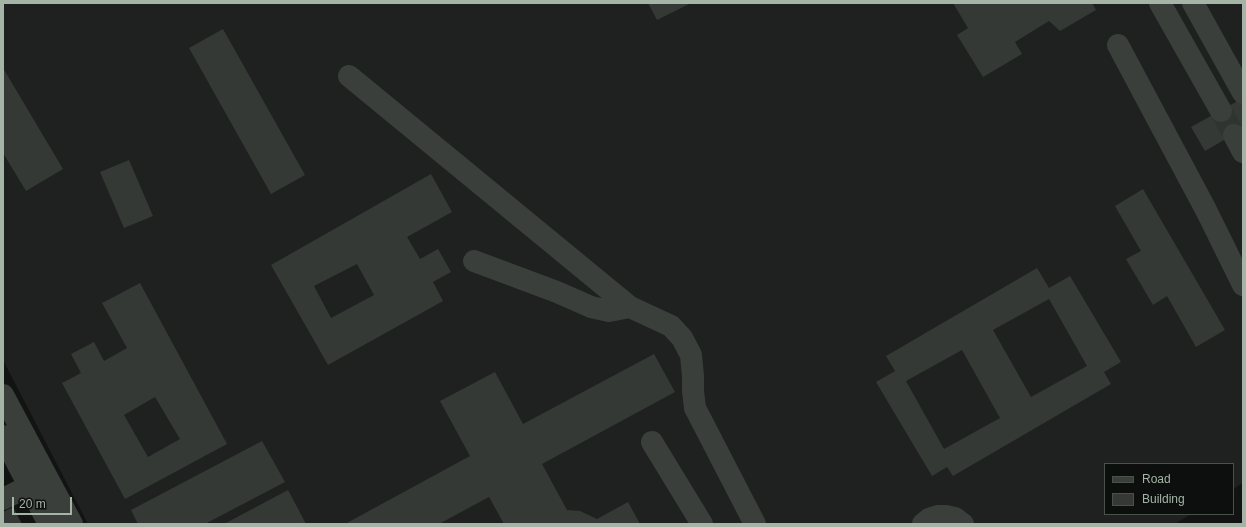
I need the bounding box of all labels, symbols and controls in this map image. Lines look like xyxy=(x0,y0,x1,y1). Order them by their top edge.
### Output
legend xyxy=(1104,463,1234,515)
text: Road xyxy=(1142,472,1171,486)
scale bar xyxy=(14,489,74,515)
text: Building xyxy=(1142,492,1185,506)
text: 20 m xyxy=(19,497,46,511)

